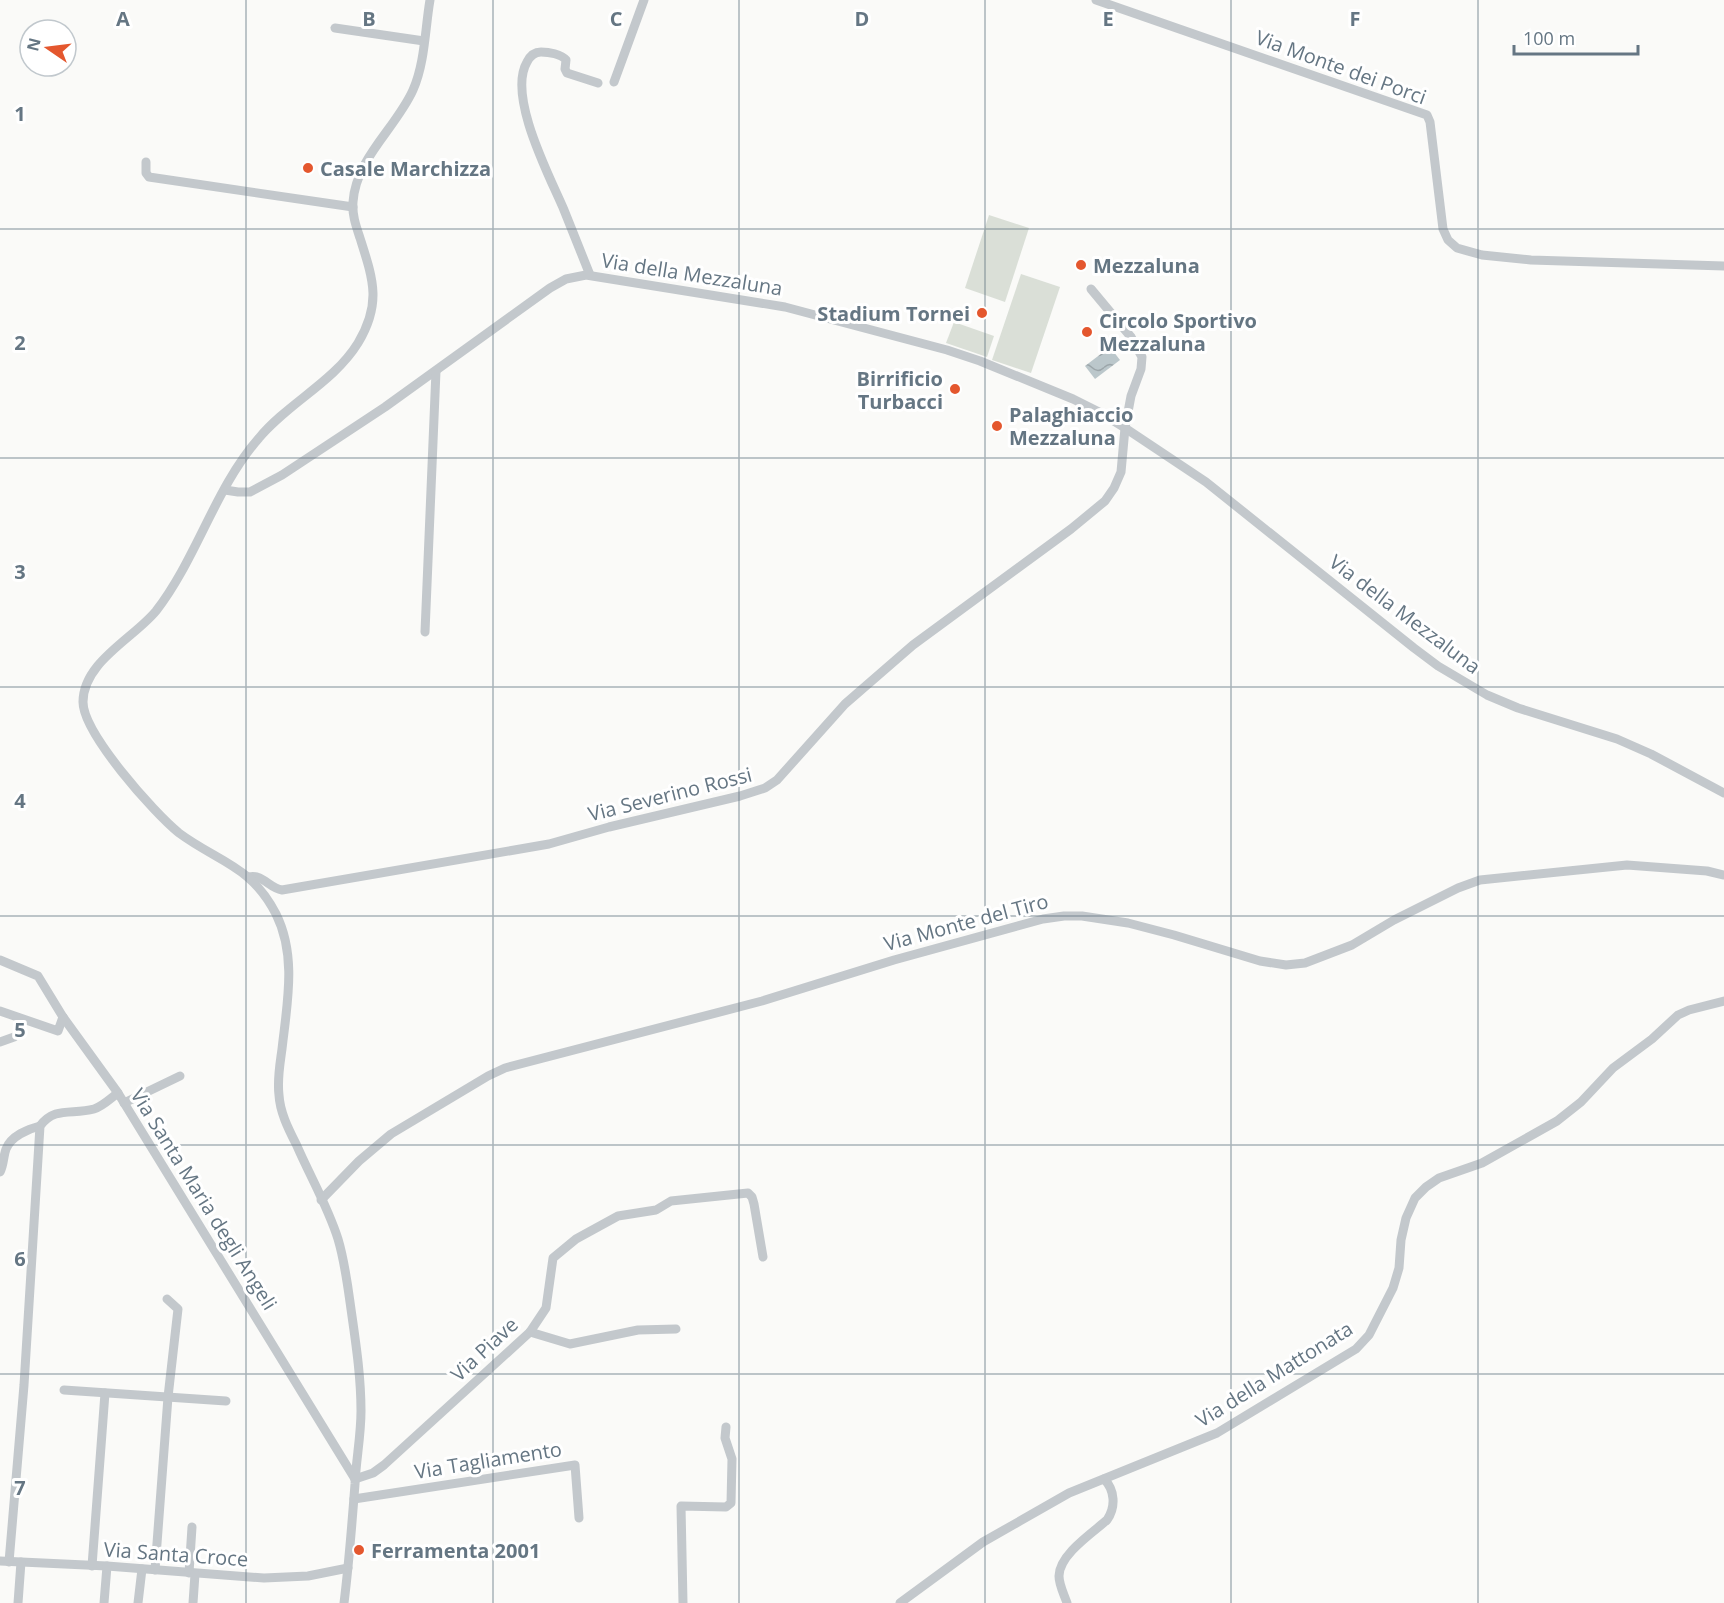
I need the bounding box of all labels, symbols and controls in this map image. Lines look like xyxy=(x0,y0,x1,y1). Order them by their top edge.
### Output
text: A xyxy=(116,5,130,32)
text: B xyxy=(362,5,376,32)
text: C xyxy=(610,5,623,32)
text: D xyxy=(855,5,869,32)
text: E xyxy=(1102,5,1114,32)
text: F xyxy=(1350,5,1360,32)
north arrow xyxy=(18,18,78,78)
scale bar xyxy=(1514,18,1638,56)
street label: Via Monte dei Porci xyxy=(1252,24,1430,110)
text: 100 m xyxy=(1523,26,1575,50)
text: N xyxy=(21,35,46,53)
text: 1 xyxy=(14,100,26,127)
place label: Casale Marchizza xyxy=(320,155,491,182)
marker: Casale Marchizza xyxy=(301,161,315,175)
street label: Via della Mezzaluna xyxy=(600,246,784,302)
place label: Mezzaluna xyxy=(1093,252,1200,279)
marker: Mezzaluna xyxy=(1074,258,1088,272)
place label: Stadium Tornei xyxy=(817,300,970,327)
marker: Stadium Tornei xyxy=(975,306,989,320)
place label: Circolo Sportivo Mezzaluna xyxy=(1099,307,1257,357)
marker: Circolo Sportivo Mezzaluna xyxy=(1080,325,1094,339)
text: 2 xyxy=(14,329,26,356)
place label: Birrificio Turbacci xyxy=(857,365,943,415)
marker: Birrificio Turbacci xyxy=(948,382,962,396)
place label: Palaghiaccio Mezzaluna xyxy=(1009,401,1134,451)
marker: Palaghiaccio Mezzaluna xyxy=(990,419,1004,433)
street label: Via della Mezzaluna xyxy=(1324,548,1486,680)
text: 3 xyxy=(14,558,26,585)
street label: Via Severino Rossi xyxy=(585,761,755,827)
text: 4 xyxy=(14,787,26,814)
street label: Via Monte del Tiro xyxy=(881,887,1051,957)
text: 5 xyxy=(14,1016,26,1043)
street label: Via Santa Maria degli Angeli xyxy=(125,1083,283,1315)
text: 6 xyxy=(14,1245,26,1272)
street label: Via Piave xyxy=(445,1311,523,1387)
street label: Via della Mattonata xyxy=(1190,1315,1358,1433)
street label: Via Tagliamento xyxy=(412,1435,564,1485)
text: 7 xyxy=(14,1474,26,1501)
street label: Via Santa Croce xyxy=(103,1535,249,1573)
place label: Ferramenta 2001 xyxy=(371,1537,540,1564)
marker: Ferramenta 2001 xyxy=(352,1543,366,1557)

